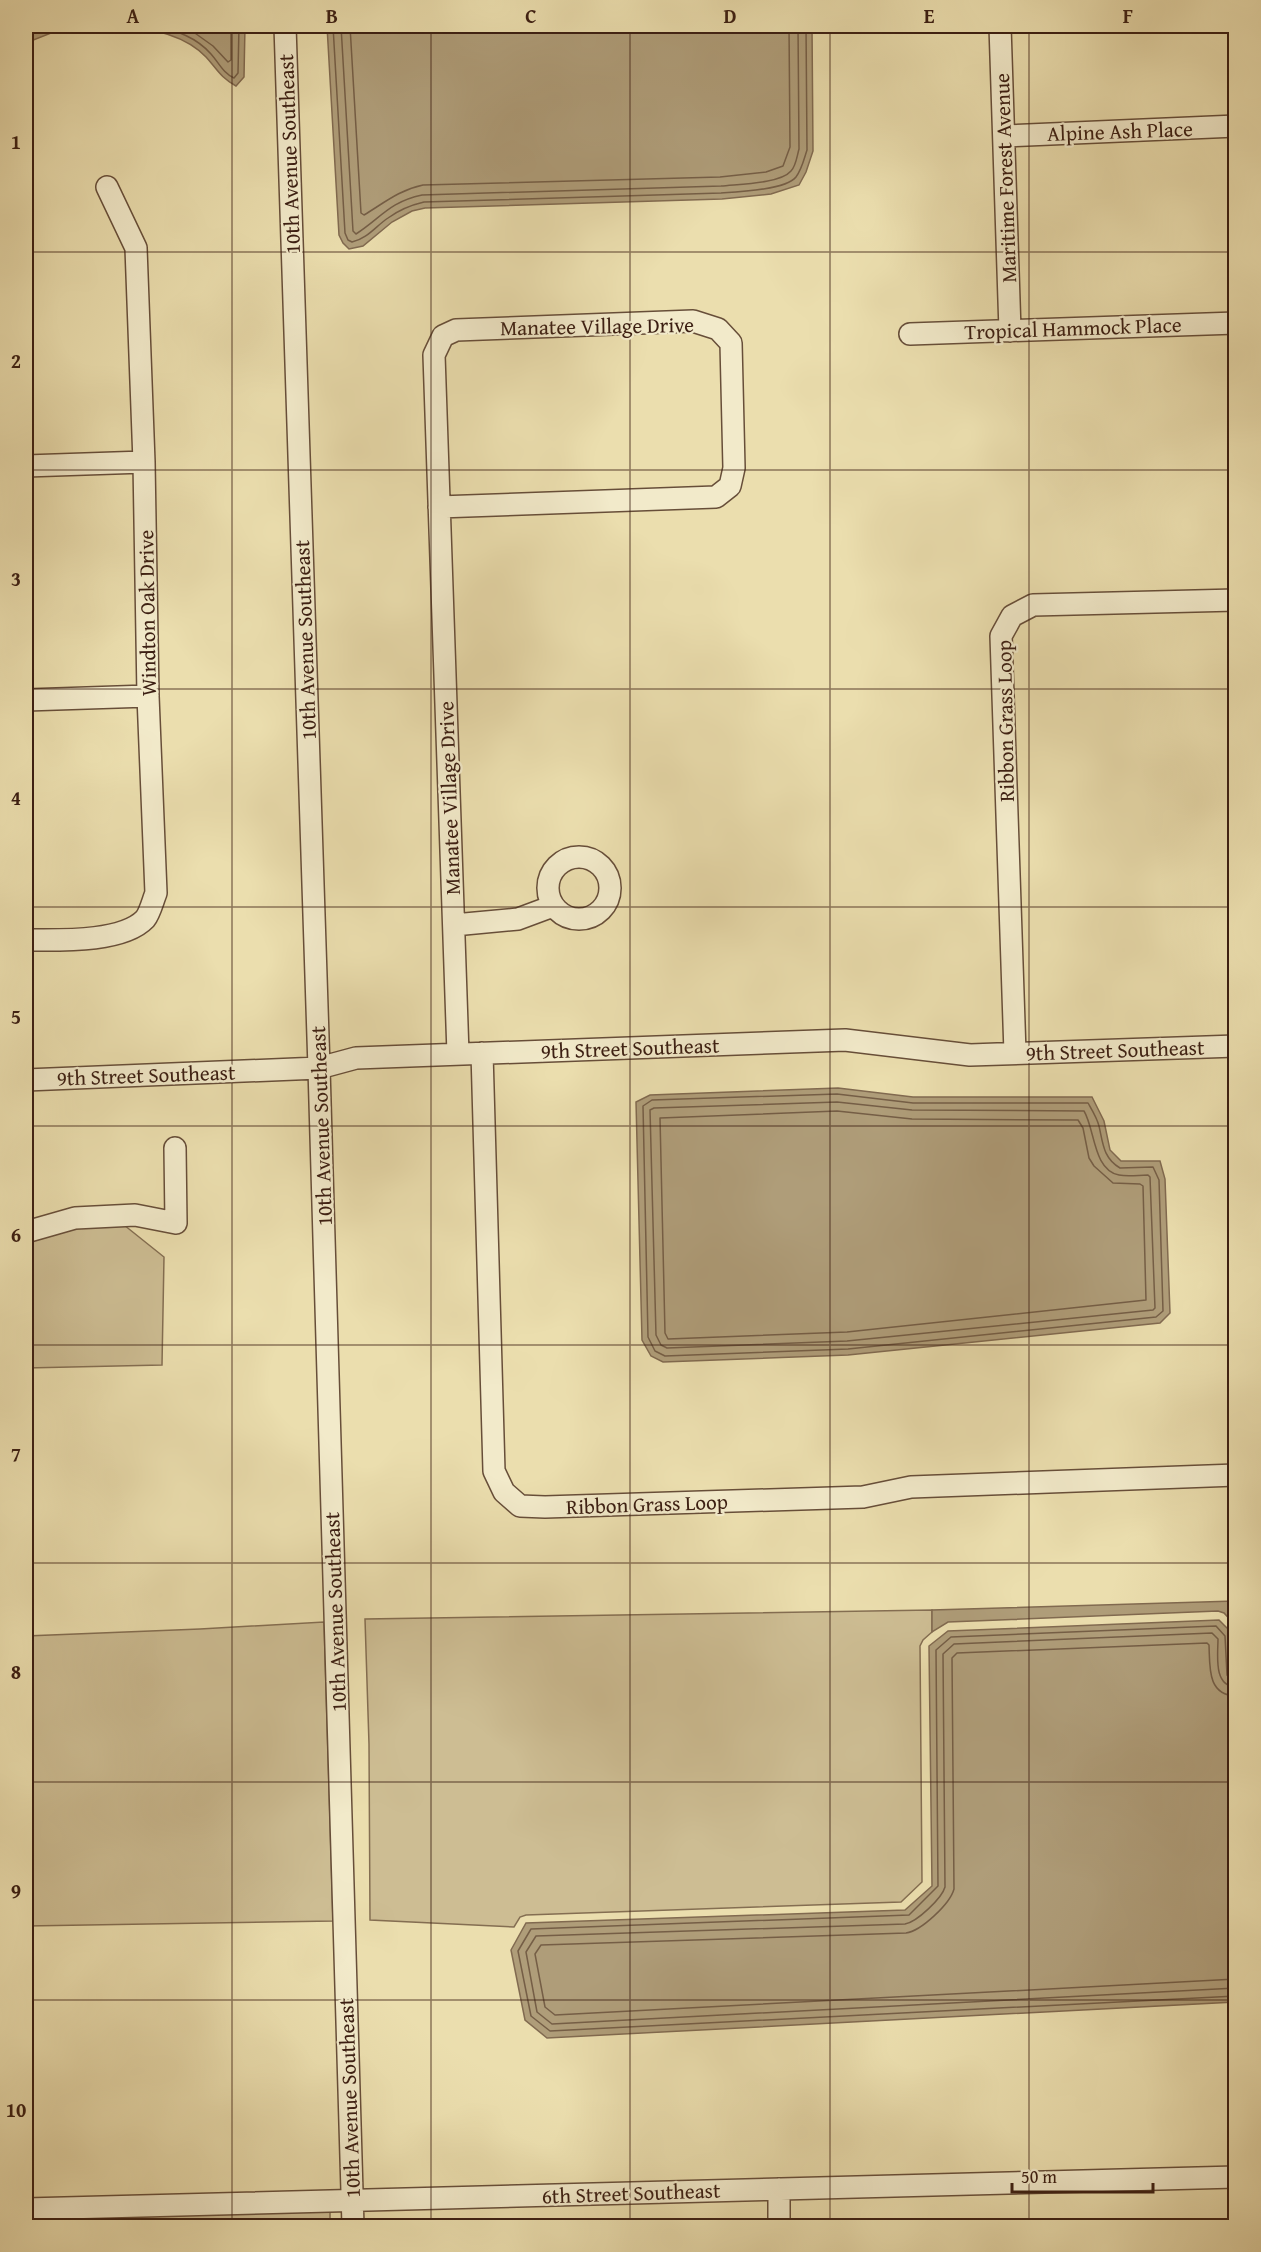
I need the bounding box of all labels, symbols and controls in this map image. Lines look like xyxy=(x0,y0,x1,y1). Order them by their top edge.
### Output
text: A xyxy=(127,1,140,30)
text: B xyxy=(326,1,338,30)
text: C xyxy=(525,1,537,30)
text: D xyxy=(723,1,737,30)
text: E xyxy=(924,1,935,30)
text: F xyxy=(1123,1,1133,30)
street label: 10th Avenue Southeast xyxy=(270,53,308,255)
street label: Maritime Forest Avenue xyxy=(986,72,1024,283)
street label: Alpine Ash Place xyxy=(1047,113,1194,149)
text: 1 xyxy=(11,127,21,156)
street label: Manatee Village Drive xyxy=(500,309,694,343)
street label: Tropical Hammock Place xyxy=(964,309,1182,347)
text: 2 xyxy=(11,346,21,375)
street label: Windton Oak Drive xyxy=(130,529,164,696)
street label: 10th Avenue Southeast xyxy=(286,539,324,741)
text: 3 xyxy=(11,564,21,593)
street label: Ribbon Grass Loop xyxy=(988,640,1022,802)
street label: Manatee Village Drive xyxy=(430,700,468,895)
text: 4 xyxy=(11,783,21,812)
text: 5 xyxy=(11,1002,21,1031)
street label: 10th Avenue Southeast xyxy=(302,1025,340,1227)
street label: 9th Street Southeast xyxy=(540,1029,720,1067)
street label: 9th Street Southeast xyxy=(1025,1031,1205,1069)
street label: 9th Street Southeast xyxy=(56,1056,236,1094)
text: 6 xyxy=(11,1220,21,1249)
text: 7 xyxy=(11,1439,21,1468)
street label: Ribbon Grass Loop xyxy=(566,1486,728,1522)
street label: 10th Avenue Southeast xyxy=(316,1511,354,1713)
text: 8 xyxy=(11,1657,21,1686)
text: 9 xyxy=(11,1876,21,1905)
street label: 10th Avenue Southeast xyxy=(330,1997,368,2199)
text: 10 xyxy=(6,2095,26,2124)
scale bar xyxy=(1012,2156,1153,2194)
text: 50 m xyxy=(1021,2163,1057,2190)
street label: 6th Street Southeast xyxy=(541,2174,721,2212)

